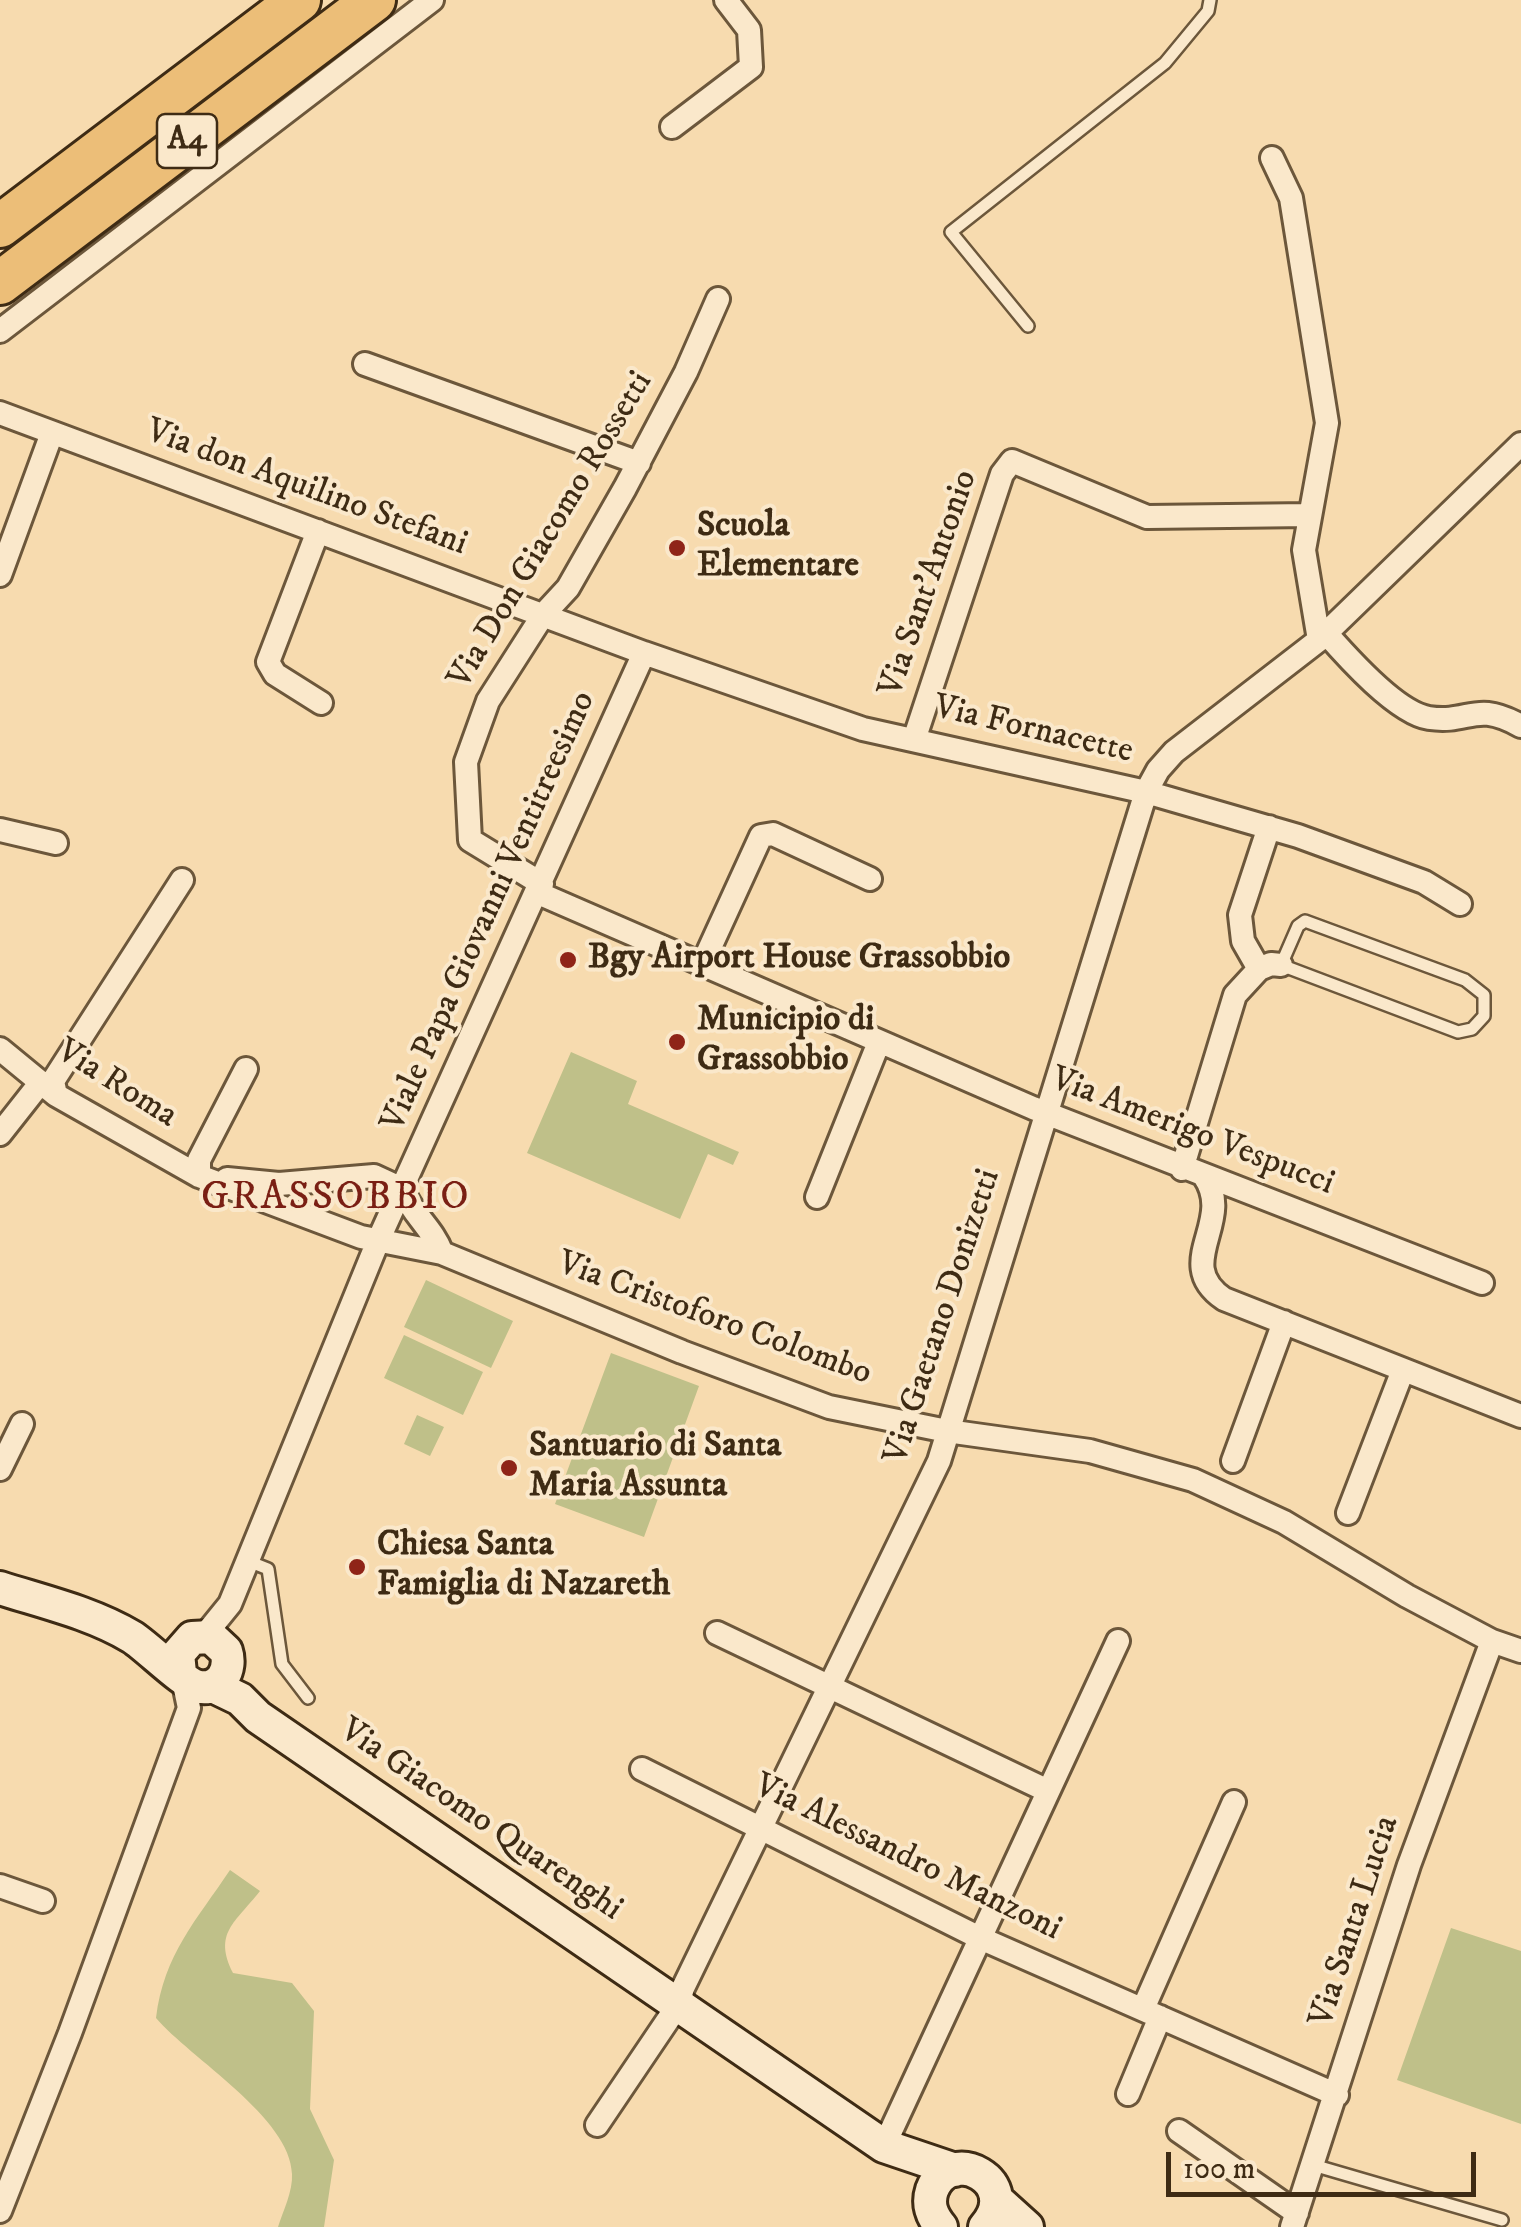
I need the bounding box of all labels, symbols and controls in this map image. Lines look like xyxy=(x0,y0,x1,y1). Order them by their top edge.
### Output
road number: A4 xyxy=(157,114,217,168)
street label: Via Don Giacomo Rossetti xyxy=(441,365,663,697)
street label: Via don Aquilino Stefani xyxy=(140,411,472,567)
street label: Via Sant'Antonio xyxy=(872,465,988,703)
place label: Scuola Elementare xyxy=(697,507,859,589)
marker: Scuola Elementare xyxy=(666,537,688,559)
street label: Viale Papa Giovanni Ventitreesimo xyxy=(374,685,606,1139)
street label: Via Fornacette xyxy=(929,688,1137,774)
place label: Bgy Airport House Grassobbio xyxy=(588,939,1010,981)
marker: Bgy Airport House Grassobbio xyxy=(557,949,579,971)
place label: Municipio di Grassobbio xyxy=(697,1001,874,1083)
marker: Municipio di Grassobbio xyxy=(666,1031,688,1053)
street label: Via Roma xyxy=(48,1032,184,1138)
street label: Via Amerigo Vespucci xyxy=(1044,1060,1340,1206)
street label: Via Gaetano Donizetti xyxy=(877,1164,1011,1470)
district label: GRASSOBBIO xyxy=(201,1176,471,1224)
street label: Via Cristoforo Colombo xyxy=(551,1244,877,1396)
place label: Santuario di Santa Maria Assunta xyxy=(529,1427,781,1509)
marker: Santuario di Santa Maria Assunta xyxy=(498,1457,520,1479)
place label: Chiesa Santa Famiglia di Nazareth xyxy=(377,1526,670,1608)
marker: Chiesa Santa Famiglia di Nazareth xyxy=(346,1556,368,1578)
street label: Via Giacomo Quarenghi xyxy=(330,1711,630,1931)
street label: Via Alessandro Manzoni xyxy=(747,1766,1067,1952)
street label: Via Santa Lucia xyxy=(1302,1811,1410,2033)
scale bar xyxy=(1171,2132,1481,2194)
text: 100 m xyxy=(1183,2151,1255,2188)

